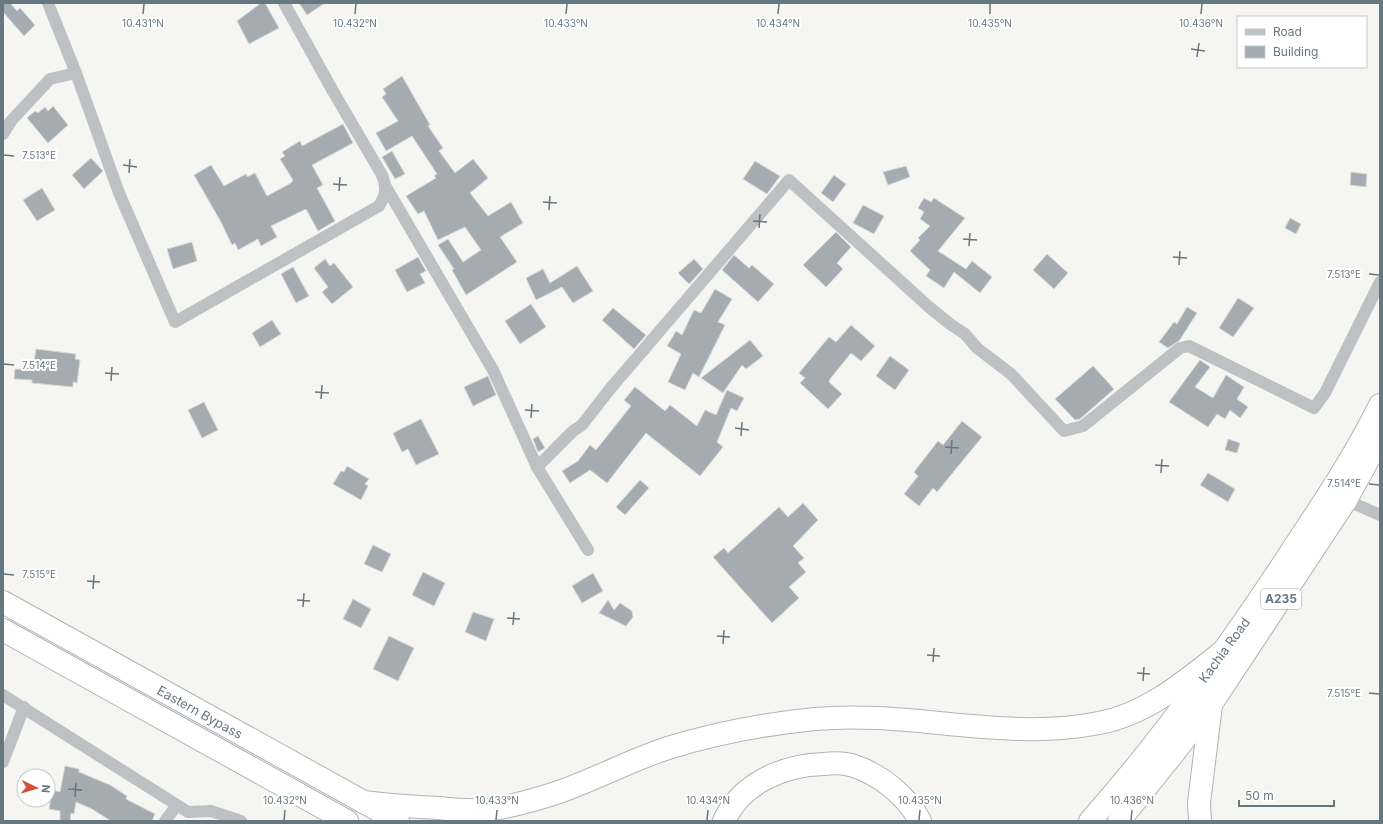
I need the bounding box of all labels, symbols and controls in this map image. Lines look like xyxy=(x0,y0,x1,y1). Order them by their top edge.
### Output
legend xyxy=(1237,16,1367,68)
text: 10.431°N xyxy=(122,17,164,29)
text: 10.432°N xyxy=(333,17,377,29)
text: 10.433°N xyxy=(544,17,588,29)
text: 10.434°N xyxy=(756,17,800,29)
text: 10.435°N xyxy=(968,17,1012,29)
text: 10.436°N xyxy=(1179,17,1223,29)
text: Road xyxy=(1273,24,1302,39)
text: Building xyxy=(1273,44,1318,59)
text: 7.513°E xyxy=(22,149,56,161)
text: 7.513°E xyxy=(1327,268,1361,280)
text: 7.514°E xyxy=(22,359,56,371)
text: 7.514°E xyxy=(1327,477,1361,489)
text: 7.515°E xyxy=(22,568,56,580)
road number: A235 xyxy=(1261,589,1301,609)
street label: Kachia Road xyxy=(1195,614,1253,686)
street label: Eastern Bypass xyxy=(155,682,246,742)
text: 7.515°E xyxy=(1327,687,1361,699)
north arrow xyxy=(16,768,56,808)
scale bar xyxy=(1239,782,1334,808)
text: N xyxy=(39,784,53,794)
text: 50 m xyxy=(1245,788,1274,803)
text: 10.432°N xyxy=(263,794,307,806)
text: 10.433°N xyxy=(475,794,519,806)
text: 10.434°N xyxy=(686,794,730,806)
text: 10.435°N xyxy=(898,794,942,806)
text: 10.436°N xyxy=(1110,794,1154,806)

